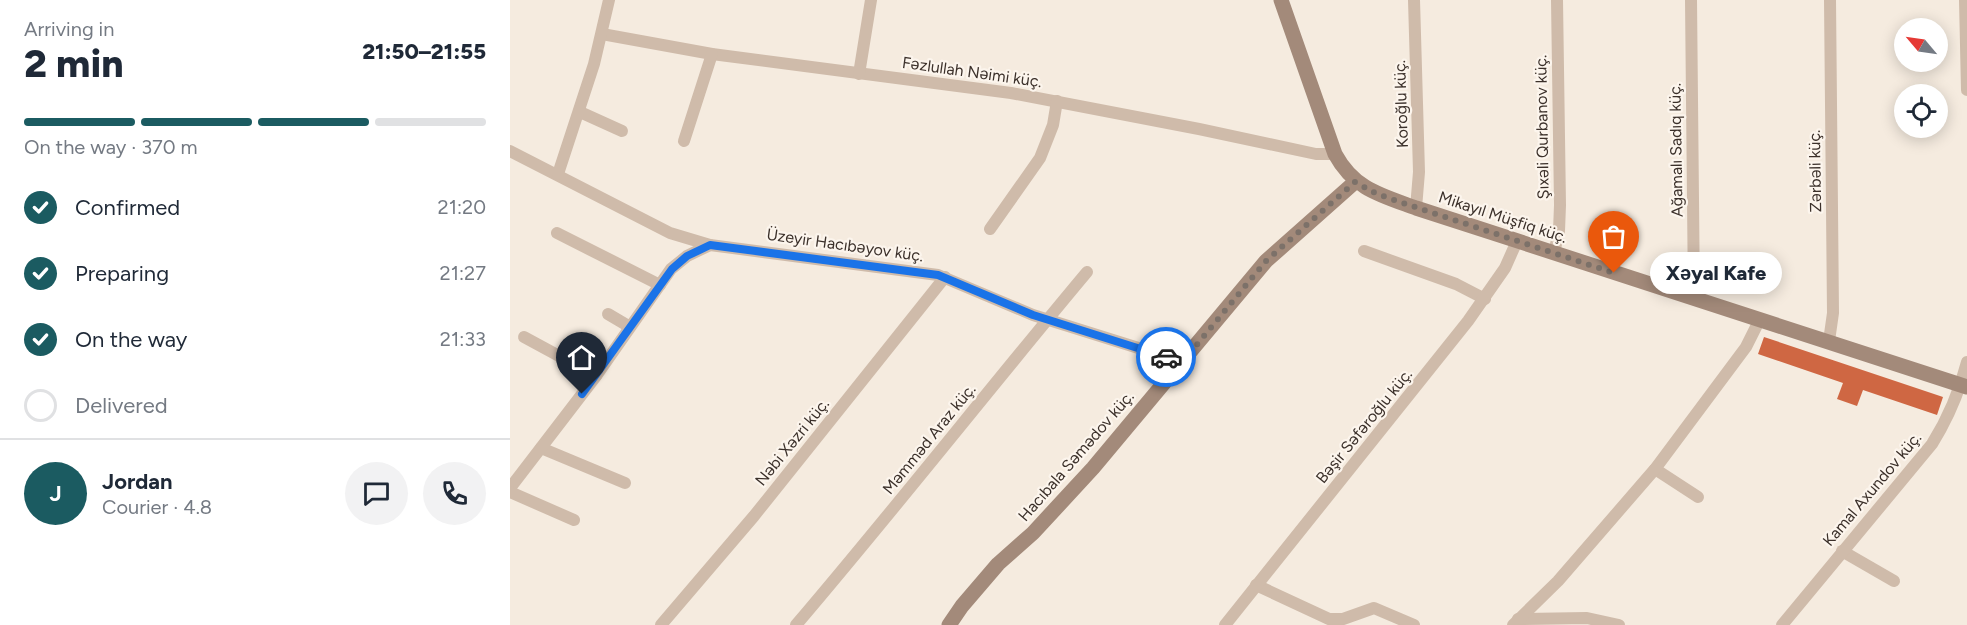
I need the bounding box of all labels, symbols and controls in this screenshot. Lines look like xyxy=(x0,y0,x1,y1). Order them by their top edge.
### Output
text: Arriving in xyxy=(24,17,114,41)
north arrow xyxy=(1894,18,1948,72)
map controls xyxy=(1894,18,1948,138)
text: 21:50–21:55 xyxy=(362,38,486,65)
text: 2 min xyxy=(24,40,124,87)
street label: Fəzlullah Nəimi küç. xyxy=(901,53,1043,91)
street label: Şıxəli Qurbanov küç. xyxy=(1531,55,1553,199)
street label: Koroğlu küç. xyxy=(1390,60,1412,148)
street label: Ağamalı Sadıq küç. xyxy=(1665,83,1687,217)
button: locate xyxy=(1894,84,1948,138)
street label: Zərbəli küç. xyxy=(1805,129,1825,213)
text: On the way · 370 m xyxy=(24,135,198,159)
street label: Mikayıl Müşfiq küç. xyxy=(1436,187,1570,247)
icon: check xyxy=(24,191,57,224)
text: Confirmed xyxy=(75,194,180,221)
text: 21:20 xyxy=(438,195,486,219)
pin xyxy=(1588,211,1639,273)
icon: bag xyxy=(1597,220,1630,253)
street label: Üzeyir Hacıbəyov küç. xyxy=(765,225,925,265)
callout: Xəyal Kafe xyxy=(1650,252,1782,294)
icon: check xyxy=(24,257,57,290)
text: Preparing xyxy=(75,260,169,287)
text: 21:27 xyxy=(440,261,486,285)
text: Xəyal Kafe xyxy=(1666,261,1766,285)
icon: check xyxy=(24,323,57,356)
text: On the way xyxy=(75,326,187,353)
text: 21:33 xyxy=(440,327,486,351)
courier xyxy=(1136,327,1196,387)
pin xyxy=(556,332,607,394)
icon: home xyxy=(565,341,598,374)
icon: car xyxy=(1150,341,1183,374)
street label: Bəşir Səfəroğlu küç. xyxy=(1312,365,1416,487)
street label: Məmməd Araz küç. xyxy=(879,380,979,498)
street label: Hacıbala Səmədov küç. xyxy=(1014,387,1138,525)
text: Delivered xyxy=(75,392,168,419)
street label: Nəbi Xəzri küç. xyxy=(751,395,833,489)
street label: Kamal Axundov küç. xyxy=(1819,428,1925,550)
button: chat xyxy=(345,462,408,525)
button: phone xyxy=(423,462,486,525)
text: Jordan xyxy=(102,468,173,495)
text: J xyxy=(49,480,62,507)
text: Courier · 4.8 xyxy=(102,495,212,519)

